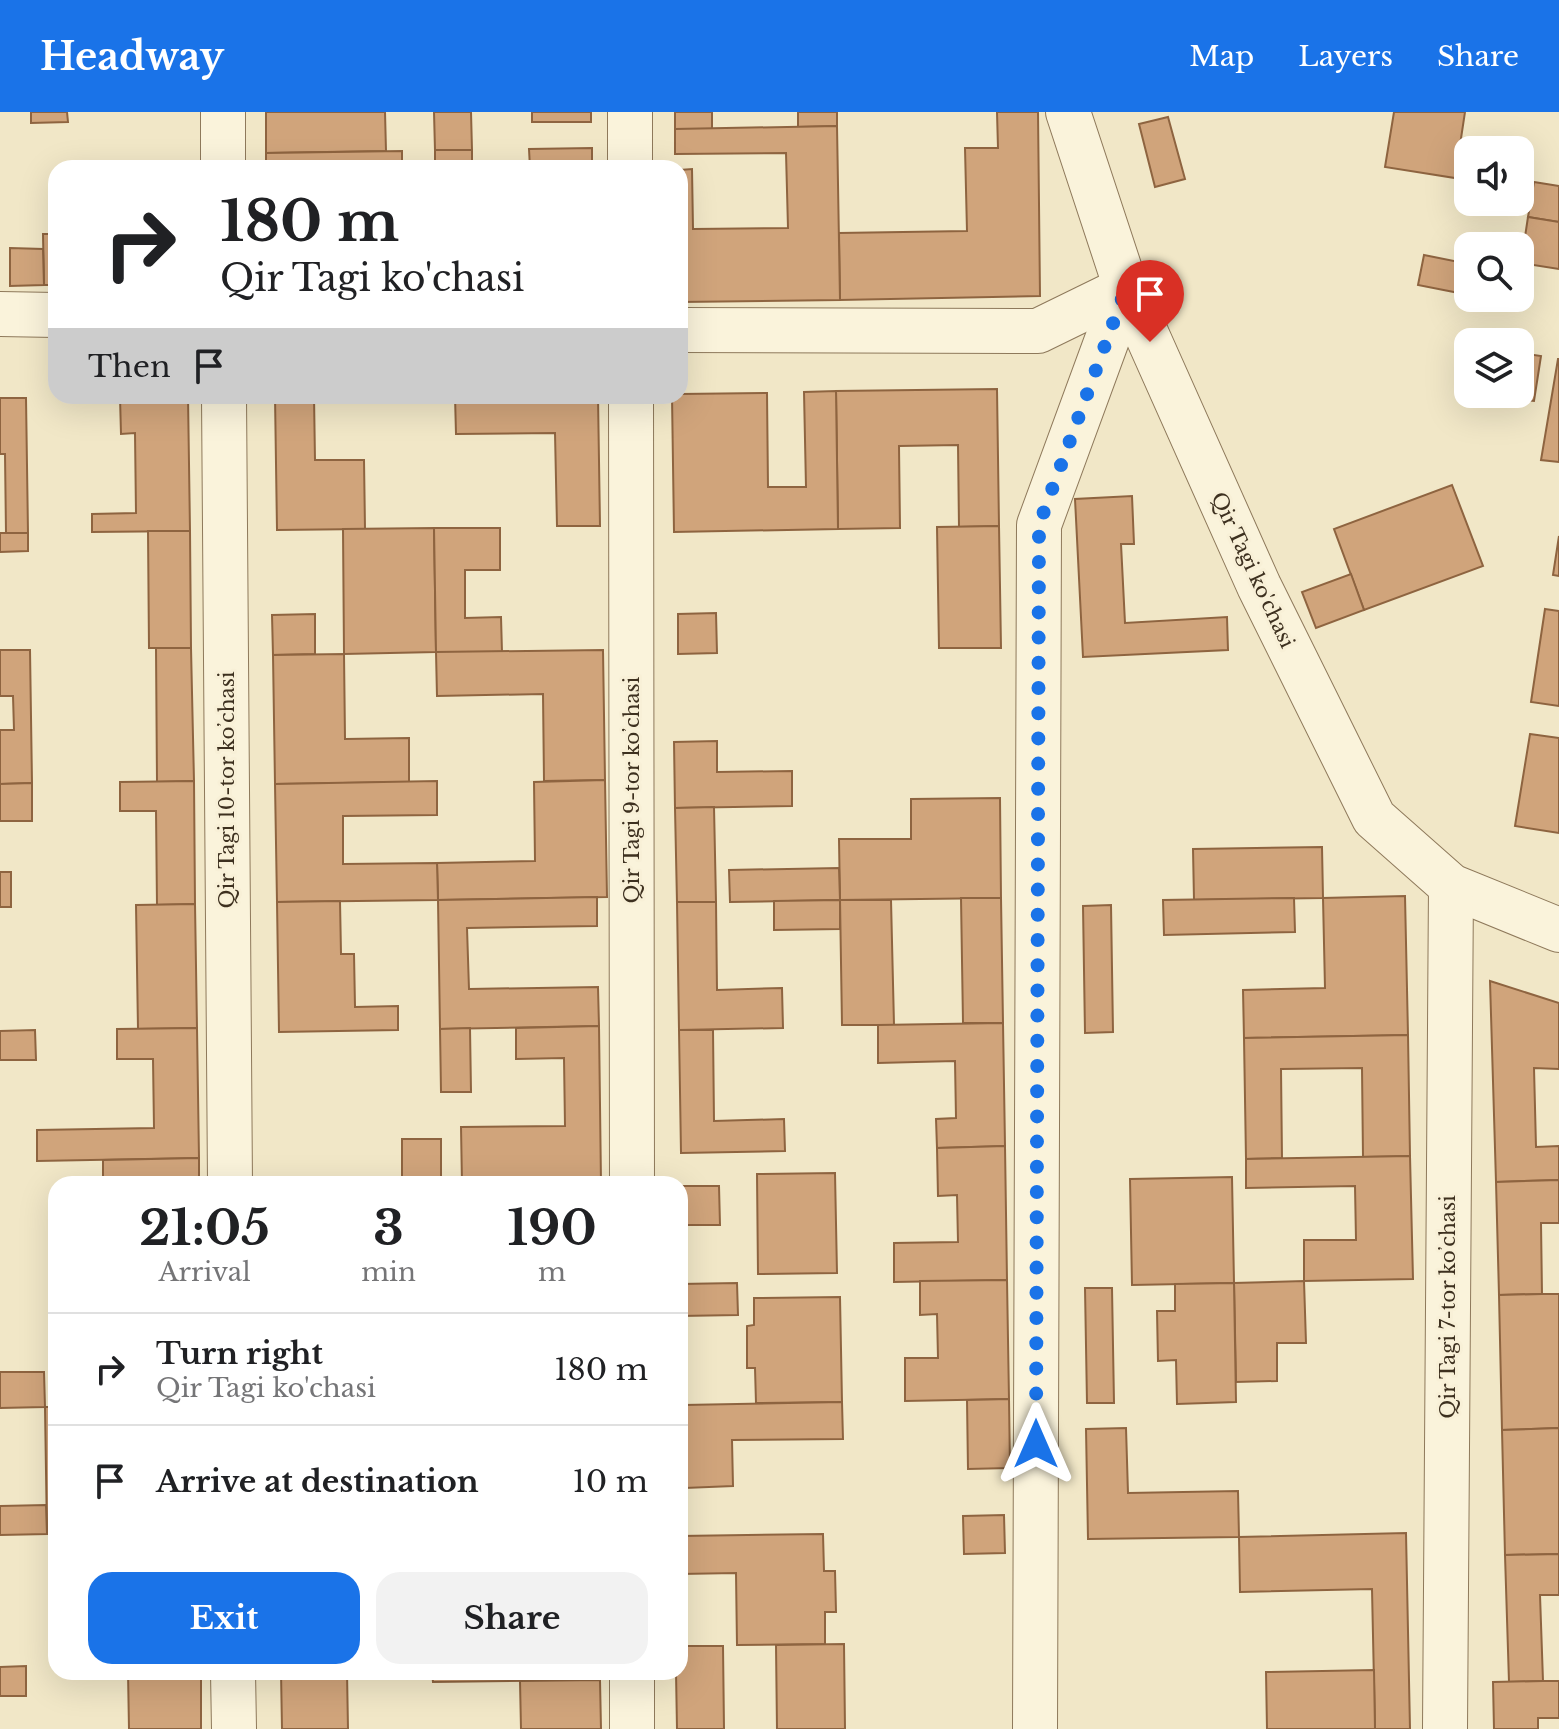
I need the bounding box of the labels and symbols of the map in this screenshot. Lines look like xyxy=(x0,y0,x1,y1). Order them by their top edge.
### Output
pin xyxy=(1116,260,1184,342)
street label: Qir Tagi ko'chasi xyxy=(1206,488,1300,652)
street label: Qir Tagi 10-tor koʼchasi xyxy=(215,671,239,909)
street label: Qir Tagi 9-tor koʼchasi xyxy=(620,676,644,903)
street label: Qir Tagi 7-tor koʼchasi xyxy=(1436,1195,1460,1419)
position arrow xyxy=(994,1402,1078,1486)

